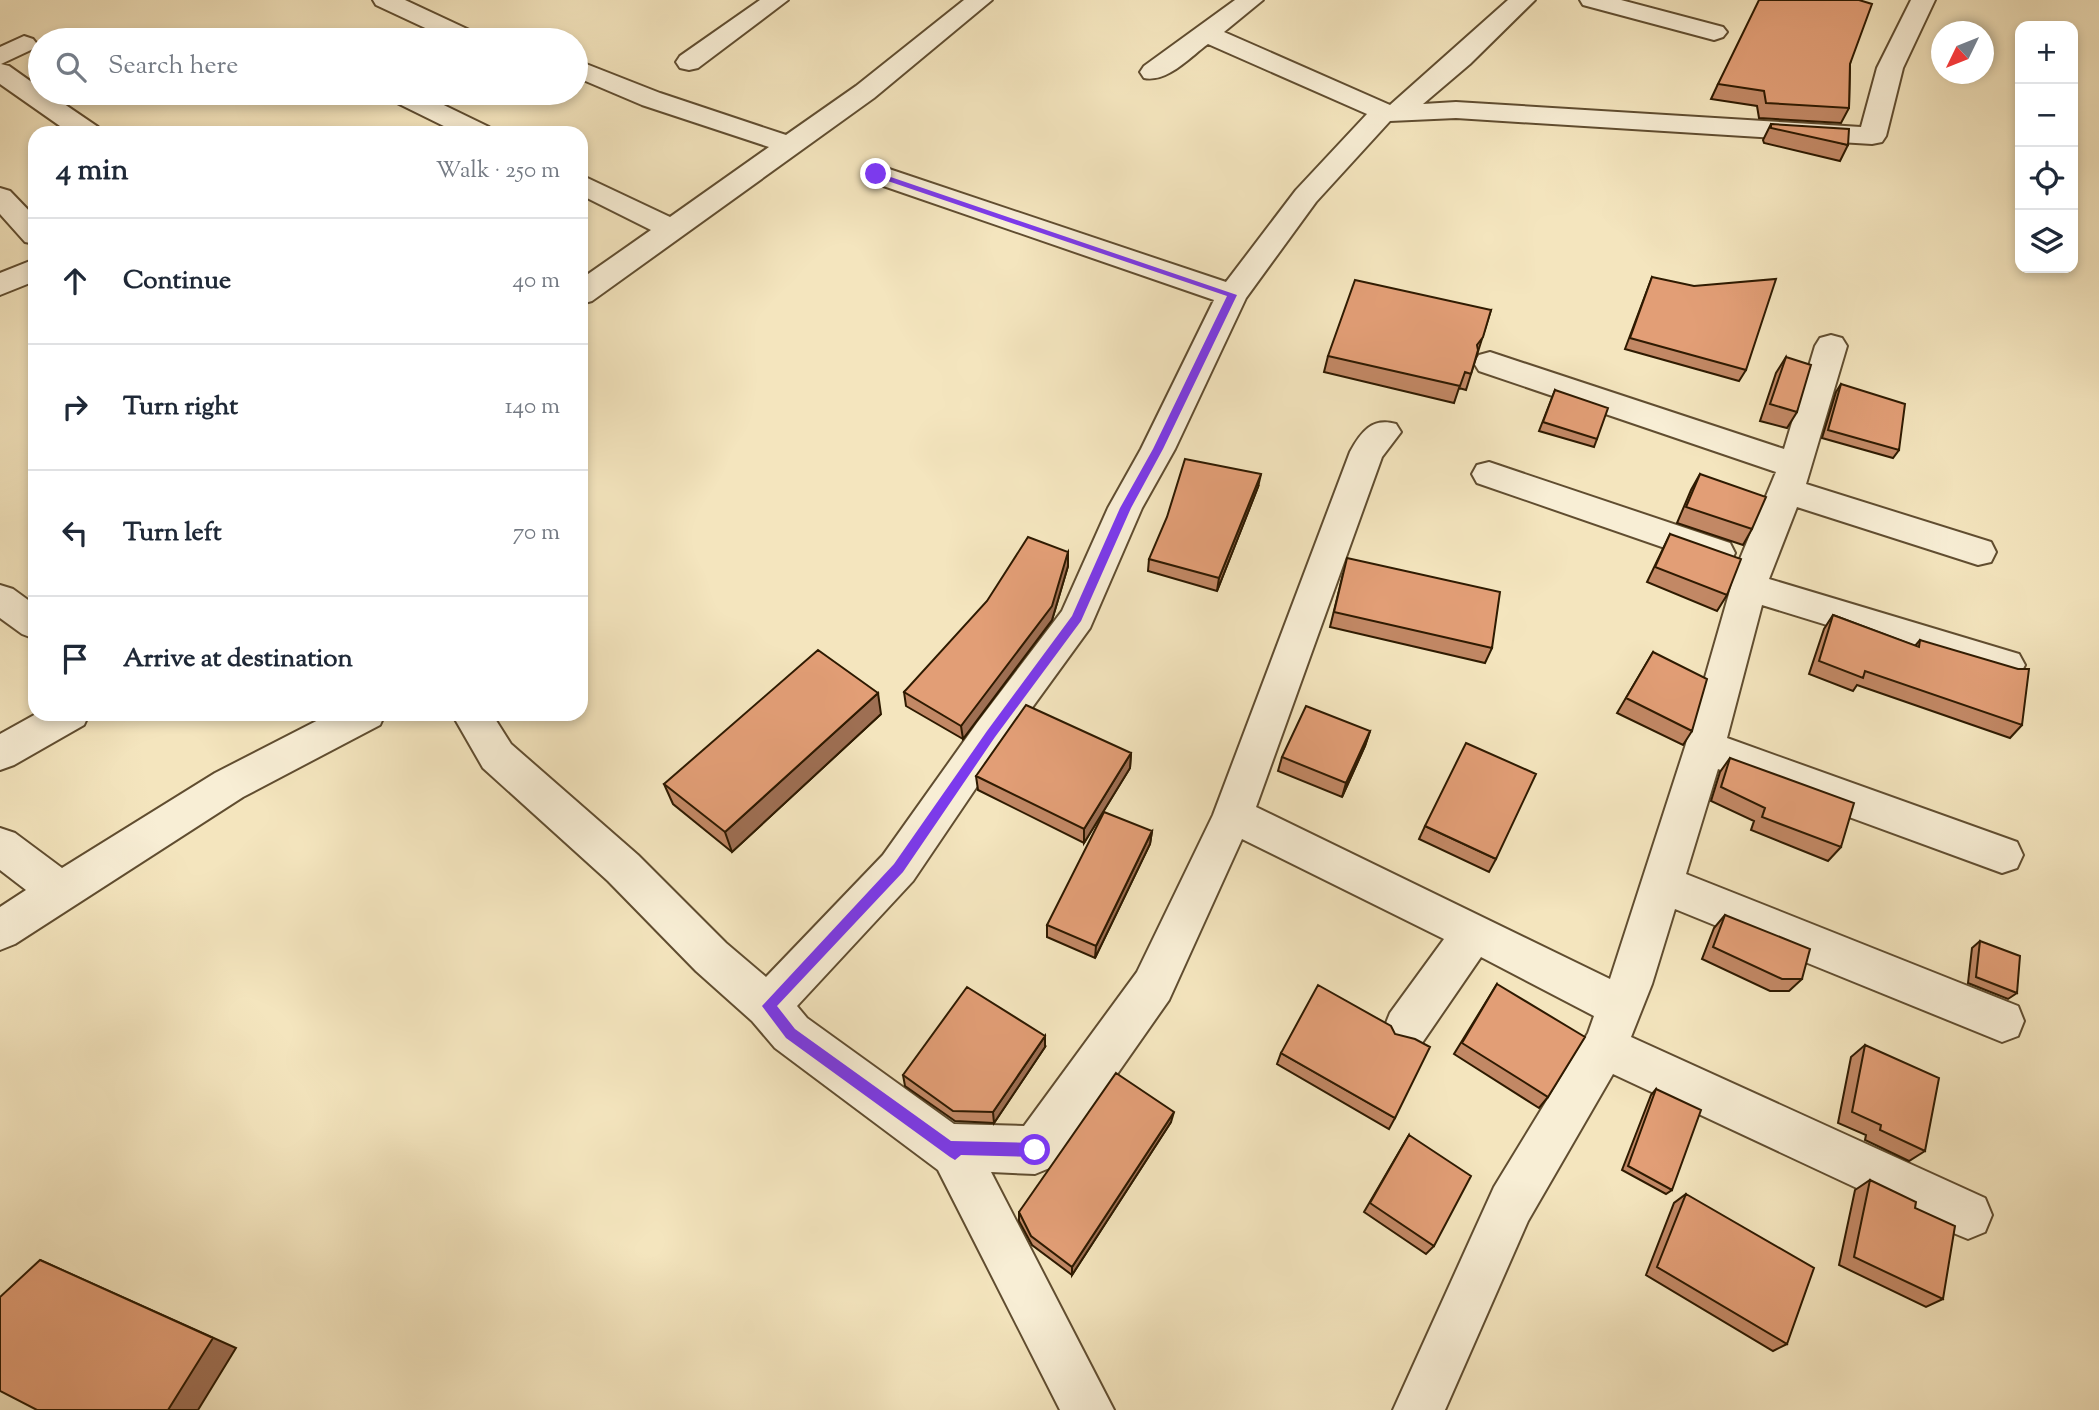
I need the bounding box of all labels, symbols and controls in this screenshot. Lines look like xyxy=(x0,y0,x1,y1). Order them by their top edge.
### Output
north arrow xyxy=(1931,21,1994,84)
map controls xyxy=(2015,21,2078,273)
button: + xyxy=(2015,21,2078,84)
search box xyxy=(28,28,588,105)
icon: search xyxy=(52,48,90,86)
text: Search here xyxy=(108,48,238,85)
button: − xyxy=(2015,84,2078,147)
button: locate xyxy=(2015,147,2078,210)
text: 4 min xyxy=(56,150,129,193)
text: Walk · 250 m xyxy=(436,155,560,188)
route end xyxy=(860,158,891,189)
button: layers xyxy=(2015,210,2078,273)
icon: ahead xyxy=(56,262,94,300)
text: Continue xyxy=(123,263,231,300)
text: 40 m xyxy=(513,265,560,298)
icon: right xyxy=(56,388,94,426)
text: Turn right xyxy=(123,389,238,426)
text: 140 m xyxy=(505,391,560,424)
icon: left xyxy=(56,514,94,552)
text: Turn left xyxy=(123,515,222,552)
text: 70 m xyxy=(513,517,560,550)
icon: arrive xyxy=(56,640,94,678)
text: Arrive at destination xyxy=(123,641,353,678)
route start xyxy=(1019,1134,1050,1165)

